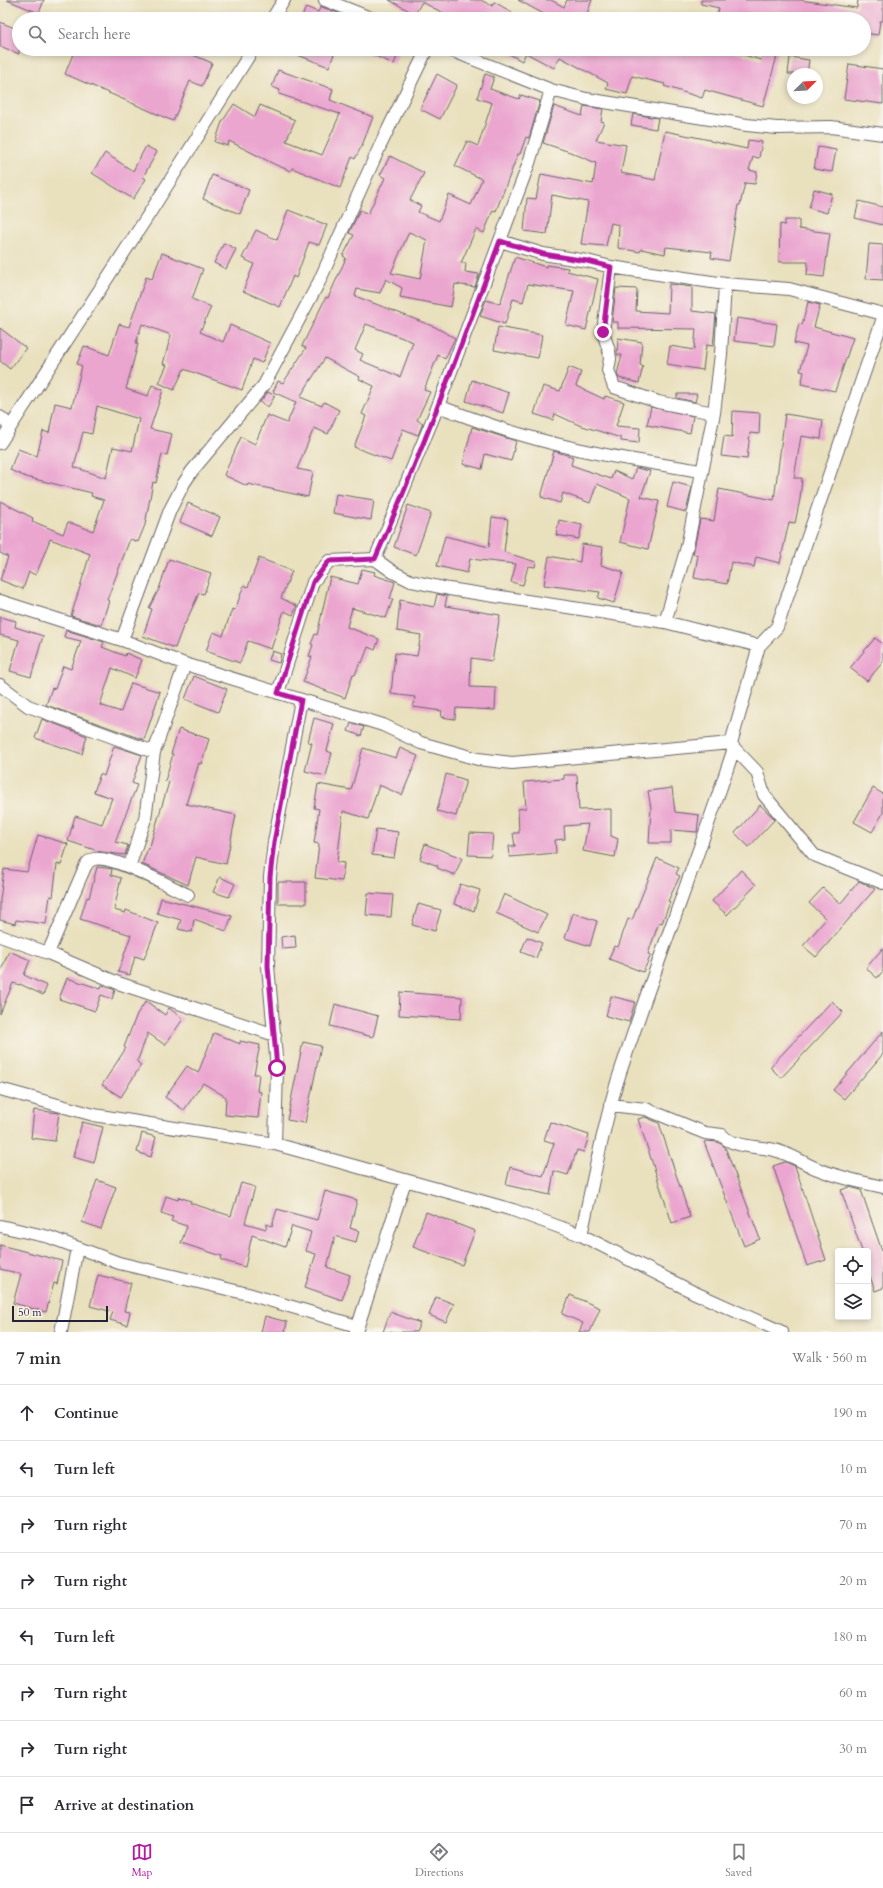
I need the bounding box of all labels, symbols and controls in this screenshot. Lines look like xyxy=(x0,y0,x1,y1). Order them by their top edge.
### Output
search box xyxy=(12,12,871,56)
icon: search xyxy=(26,23,48,45)
text: Search here xyxy=(58,24,131,44)
north arrow xyxy=(787,68,823,104)
route end xyxy=(594,323,612,341)
route start xyxy=(268,1059,286,1077)
map controls xyxy=(835,1248,871,1320)
button: locate xyxy=(835,1248,871,1284)
button: layers xyxy=(835,1284,871,1320)
scale bar xyxy=(12,1304,108,1323)
text: 50 m xyxy=(18,1305,42,1320)
text: 7 min xyxy=(16,1347,61,1370)
text: Walk · 560 m xyxy=(792,1349,867,1367)
icon: ahead xyxy=(16,1402,38,1424)
text: Continue xyxy=(54,1403,119,1423)
text: 190 m xyxy=(833,1404,867,1422)
icon: left xyxy=(16,1458,38,1480)
text: Turn left xyxy=(54,1459,115,1479)
text: 10 m xyxy=(839,1460,867,1478)
icon: right xyxy=(16,1514,38,1536)
text: Turn right xyxy=(54,1515,127,1535)
text: 70 m xyxy=(839,1516,867,1534)
icon: right xyxy=(16,1570,38,1592)
text: Turn right xyxy=(54,1571,127,1591)
text: 20 m xyxy=(839,1572,867,1590)
icon: left xyxy=(16,1626,38,1648)
text: Turn left xyxy=(54,1627,115,1647)
text: 180 m xyxy=(833,1628,867,1646)
icon: right xyxy=(16,1682,38,1704)
text: Turn right xyxy=(54,1683,127,1703)
text: 60 m xyxy=(839,1684,867,1702)
icon: right xyxy=(16,1738,38,1760)
text: Turn right xyxy=(54,1739,127,1759)
text: 30 m xyxy=(839,1740,867,1758)
icon: arrive xyxy=(16,1794,38,1816)
text: Arrive at destination xyxy=(54,1795,194,1815)
tab: Map xyxy=(131,1841,153,1880)
tab: Directions xyxy=(415,1841,463,1880)
tab: Saved xyxy=(725,1841,752,1880)

